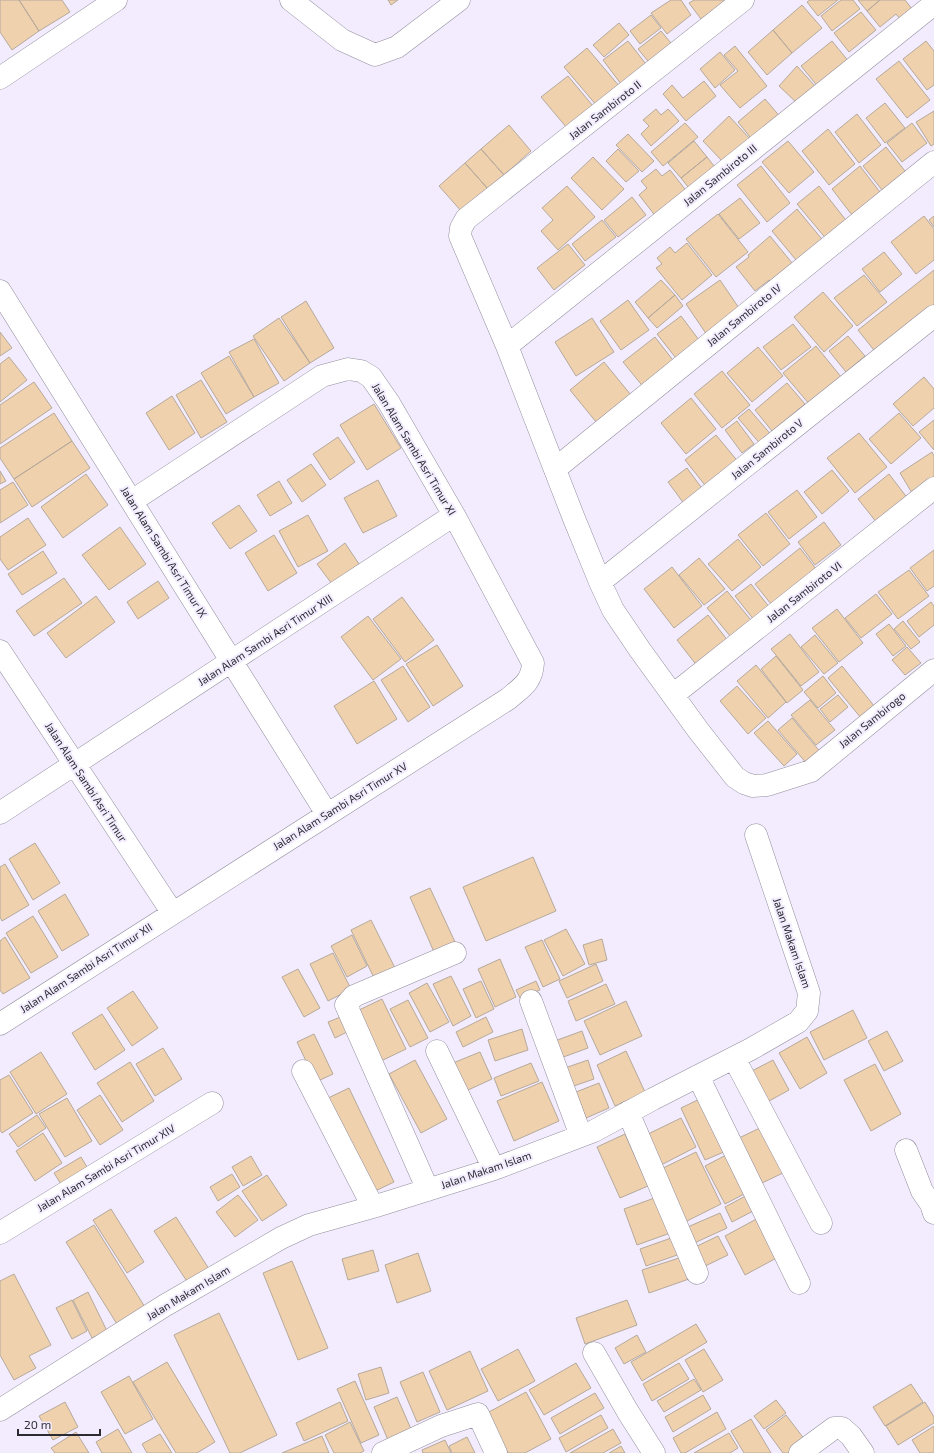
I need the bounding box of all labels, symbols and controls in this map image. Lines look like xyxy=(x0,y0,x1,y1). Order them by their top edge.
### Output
street label: Jalan Sambiroto II xyxy=(566,77,643,142)
street label: Jalan Sambiroto III xyxy=(680,141,759,208)
street label: Jalan Sambiroto IV xyxy=(704,281,784,349)
street label: Jalan Alam Sambi Asri Timur XI xyxy=(370,380,459,517)
street label: Jalan Sambiroto V xyxy=(728,415,805,482)
street label: Jalan Alam Sambi Asri Timur IX xyxy=(119,484,210,620)
street label: Jalan Sambiroto VI xyxy=(764,558,844,625)
street label: Jalan Alam Sambi Asri Timur XIII xyxy=(195,591,334,688)
street label: Jalan Sambirogo xyxy=(836,689,907,750)
street label: Jalan Alam Sambi Asri Timur xyxy=(43,719,130,845)
street label: Jalan Alam Sambi Asri Timur XV xyxy=(270,759,409,852)
street label: Jalan Makam Islam xyxy=(771,896,814,990)
street label: Jalan Alam Sambi Asri Timur XII xyxy=(17,920,154,1015)
street label: Jalan Alam Sambi Asri Timur XIV xyxy=(34,1121,177,1214)
street label: Jalan Makam Islam xyxy=(439,1148,533,1191)
street label: Jalan Makam Islam xyxy=(144,1263,232,1323)
scale bar xyxy=(18,1411,100,1437)
text: 20 m xyxy=(24,1417,51,1431)

